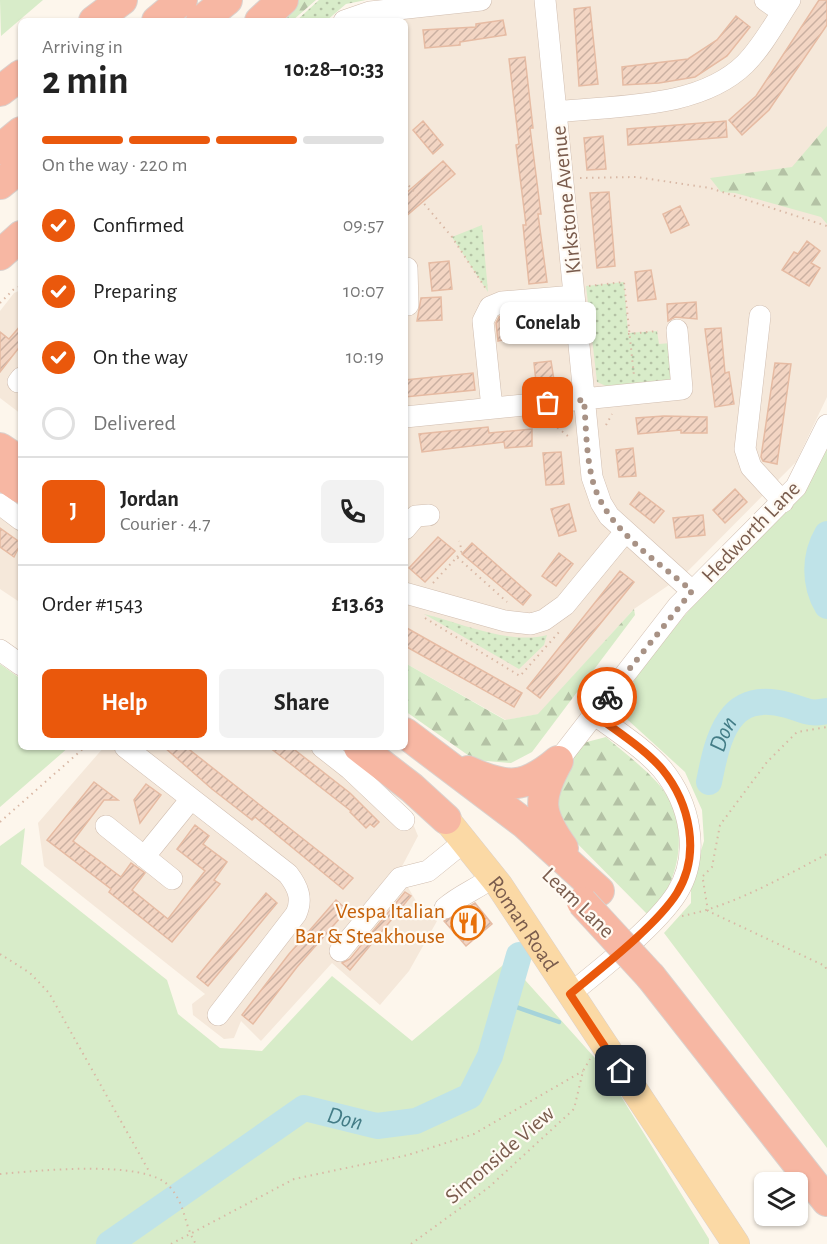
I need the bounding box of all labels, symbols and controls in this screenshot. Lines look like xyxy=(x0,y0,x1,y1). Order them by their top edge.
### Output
text: Arriving in xyxy=(42,37,123,57)
text: 10:28–10:33 xyxy=(285,58,384,80)
text: 2 min xyxy=(42,62,129,101)
street label: Kirkstone Avenue xyxy=(547,125,585,275)
text: On the way · 220 m xyxy=(42,155,188,175)
icon: check xyxy=(42,209,75,242)
text: Confirmed xyxy=(93,214,184,236)
text: 09:57 xyxy=(343,215,384,235)
icon: check xyxy=(42,275,75,308)
text: Preparing xyxy=(93,280,177,302)
text: 10:07 xyxy=(343,281,384,301)
callout: Conelab xyxy=(500,301,596,343)
text: Conelab xyxy=(515,313,581,333)
icon: check xyxy=(42,341,75,374)
text: On the way xyxy=(93,346,188,368)
text: 10:19 xyxy=(346,347,384,367)
pin xyxy=(522,377,573,428)
icon: bag xyxy=(531,386,564,419)
text: Delivered xyxy=(93,412,176,434)
street label: Hedworth Lane xyxy=(697,477,804,586)
button: phone xyxy=(321,480,384,543)
text: Jordan xyxy=(120,488,179,510)
text: J xyxy=(70,500,77,522)
text: Courier · 4.7 xyxy=(120,514,211,534)
text: Order #1543 xyxy=(42,593,143,615)
text: £13.63 xyxy=(332,593,384,615)
courier xyxy=(577,667,637,727)
button: Help xyxy=(42,669,207,738)
button: Share xyxy=(219,669,384,738)
icon: bike xyxy=(591,681,624,714)
water label: Don xyxy=(706,712,742,755)
street label: Leam Lane xyxy=(538,863,619,942)
street label: Roman Road xyxy=(484,872,562,975)
place label: Vespa Italian Bar & Steakhouse xyxy=(294,900,445,947)
restaurant icon: Vespa Italian Bar & Steakhouse xyxy=(450,905,486,941)
pin xyxy=(595,1045,646,1096)
icon: home xyxy=(604,1054,637,1087)
street label: Simonside View xyxy=(441,1102,559,1208)
water label: Don xyxy=(324,1103,365,1135)
map controls xyxy=(754,1172,808,1226)
button: layers xyxy=(754,1172,808,1226)

